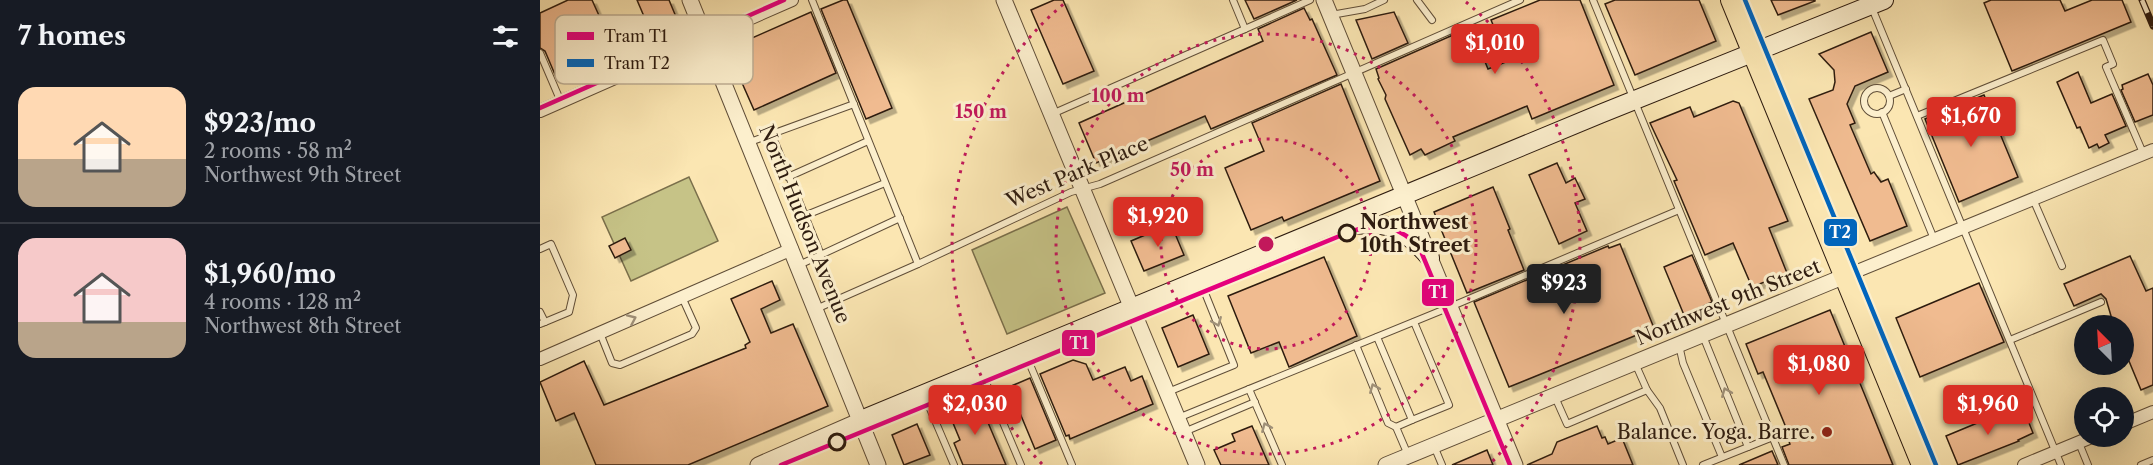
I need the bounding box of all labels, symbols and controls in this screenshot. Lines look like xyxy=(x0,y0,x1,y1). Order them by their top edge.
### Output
legend xyxy=(555,15,753,84)
text: 7 homes xyxy=(18,20,126,52)
icon: filters xyxy=(489,20,522,53)
pin: $1,010 xyxy=(1446,24,1544,75)
text: Tram T1 xyxy=(604,26,668,46)
text: $1,010 xyxy=(1465,31,1525,55)
text: Tram T2 xyxy=(604,53,670,73)
text: 100 m xyxy=(1091,85,1145,107)
pin: $1,670 xyxy=(1922,97,2020,148)
text: 150 m xyxy=(955,101,1007,123)
text: $1,670 xyxy=(1941,104,2001,128)
text: $923/mo xyxy=(204,107,316,139)
icon: home xyxy=(66,111,138,183)
street label: North Hudson Avenue xyxy=(754,121,856,327)
street label: West Park Place xyxy=(1001,131,1152,213)
text: 2 rooms · 58 m² xyxy=(204,139,352,163)
text: 50 m xyxy=(1170,159,1214,181)
text: Northwest 9th Street xyxy=(204,163,401,187)
pin: $1,920 xyxy=(1109,197,1207,248)
text: $1,920 xyxy=(1127,204,1189,228)
place label: Northwest 10th Street xyxy=(1360,210,1471,257)
line badge: T2 xyxy=(1823,218,1858,247)
text: T2 xyxy=(1829,222,1851,242)
marker: Northwest 10th Street xyxy=(1338,224,1356,242)
centre of rings xyxy=(1256,234,1276,254)
street label: Northwest 9th Street xyxy=(1632,254,1824,350)
text: $1,960/mo xyxy=(204,258,336,290)
icon: home xyxy=(66,262,138,334)
pin: $923 xyxy=(1528,264,1600,315)
text: $923 xyxy=(1541,271,1587,295)
line badge: T1 xyxy=(1421,278,1455,307)
text: T1 xyxy=(1428,282,1449,302)
text: 4 rooms · 128 m² xyxy=(204,290,361,314)
text: Northwest 8th Street xyxy=(204,314,401,338)
one-way arrow xyxy=(626,314,637,326)
north arrow xyxy=(2074,315,2134,375)
map controls xyxy=(2074,315,2134,447)
one-way arrow xyxy=(1210,316,1222,327)
line badge: T1 xyxy=(1061,329,1096,357)
text: T1 xyxy=(1069,333,1090,353)
pin: $1,080 xyxy=(1770,345,1868,396)
text: $1,080 xyxy=(1787,352,1851,376)
one-way arrow xyxy=(1369,383,1381,394)
pin: $2,030 xyxy=(926,385,1024,436)
pin: $1,960 xyxy=(1939,385,2037,436)
button: locate xyxy=(2074,387,2134,447)
one-way arrow xyxy=(1721,388,1733,399)
text: $2,030 xyxy=(942,392,1008,416)
text: $1,960 xyxy=(1957,392,2019,416)
place label: Balance. Yoga. Barre. xyxy=(1617,420,1815,444)
one-way arrow xyxy=(1261,422,1273,433)
marker: Balance. Yoga. Barre. xyxy=(1820,425,1834,439)
unlabelled marker xyxy=(828,433,846,451)

